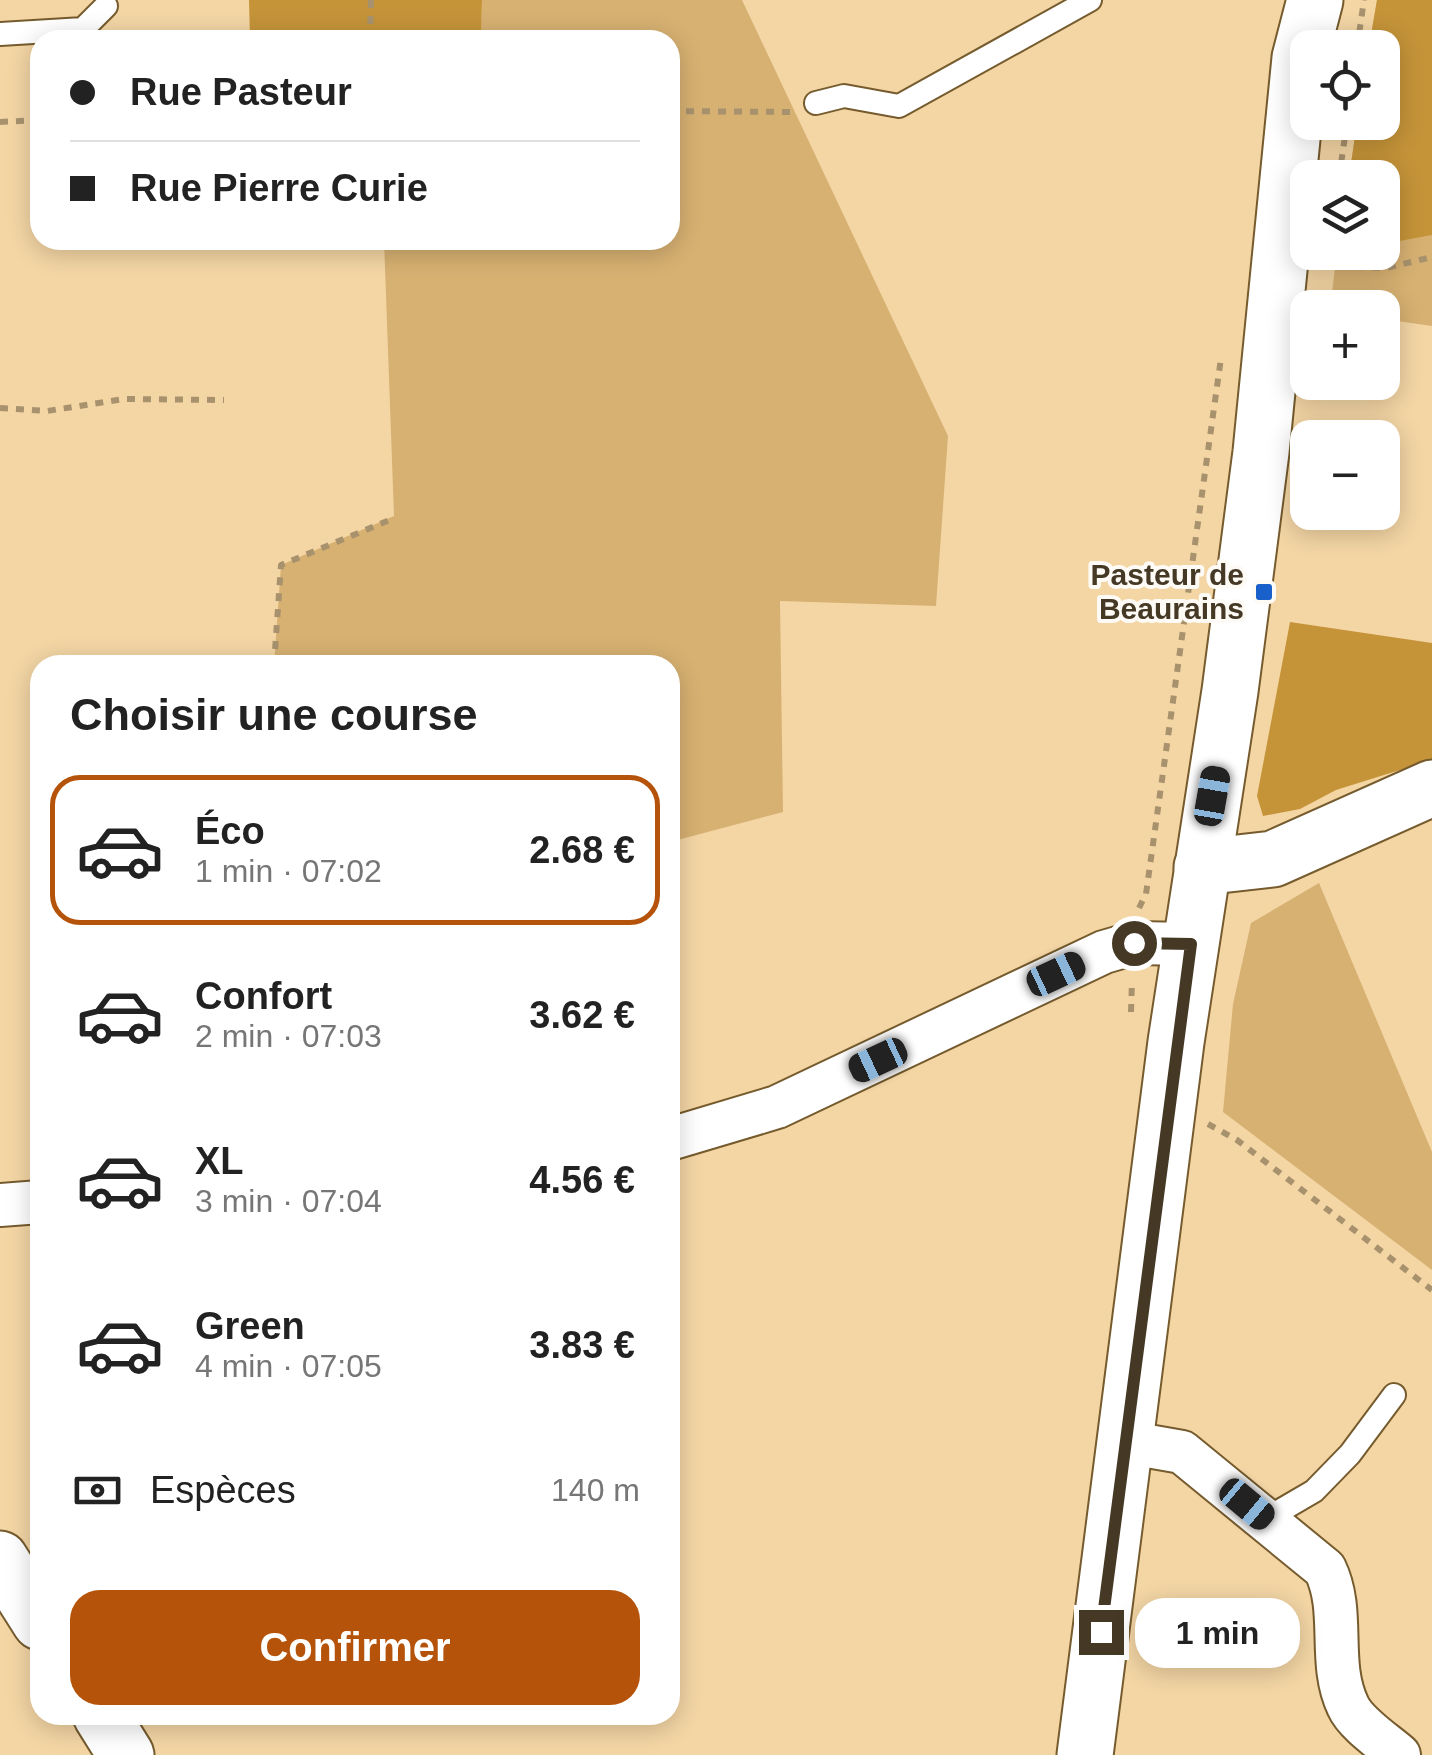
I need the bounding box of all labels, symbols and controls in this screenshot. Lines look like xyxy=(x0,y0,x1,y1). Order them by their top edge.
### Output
map controls xyxy=(1290,30,1400,530)
button: locate xyxy=(1290,30,1400,140)
text: Rue Pasteur xyxy=(130,71,352,113)
button: layers xyxy=(1290,160,1400,270)
text: Rue Pierre Curie xyxy=(130,167,428,209)
button: + xyxy=(1290,290,1400,400)
button: − xyxy=(1290,420,1400,530)
place label: Pasteur de Beaurains xyxy=(1091,558,1244,625)
marker: Pasteur de Beaurains xyxy=(1253,581,1275,603)
text: Choisir une course xyxy=(70,689,478,740)
car xyxy=(1192,764,1232,828)
icon: car xyxy=(75,805,165,895)
text: Éco xyxy=(195,810,265,852)
text: 2.68 € xyxy=(529,829,635,871)
text: 1 min · 07:02 xyxy=(195,853,382,889)
route start xyxy=(1112,921,1157,966)
car xyxy=(1022,948,1090,1000)
icon: car xyxy=(75,970,165,1060)
text: Confort xyxy=(195,975,332,1017)
text: 3.62 € xyxy=(529,994,635,1036)
text: 2 min · 07:03 xyxy=(195,1018,382,1054)
car xyxy=(844,1034,912,1086)
icon: car xyxy=(75,1135,165,1225)
text: XL xyxy=(195,1140,244,1182)
text: 4.56 € xyxy=(529,1159,635,1201)
text: 3 min · 07:04 xyxy=(195,1183,382,1219)
icon: car xyxy=(75,1300,165,1390)
text: Green xyxy=(195,1305,305,1347)
text: 3.83 € xyxy=(529,1324,635,1366)
text: 4 min · 07:05 xyxy=(195,1348,382,1384)
icon: cash xyxy=(70,1463,125,1518)
text: Espèces xyxy=(150,1469,296,1511)
text: 140 m xyxy=(551,1472,640,1508)
car xyxy=(1214,1473,1280,1535)
button: Confirmer xyxy=(70,1590,640,1705)
callout: 1 min xyxy=(1136,1597,1301,1667)
route end xyxy=(1079,1610,1124,1655)
text: 1 min xyxy=(1176,1615,1259,1651)

